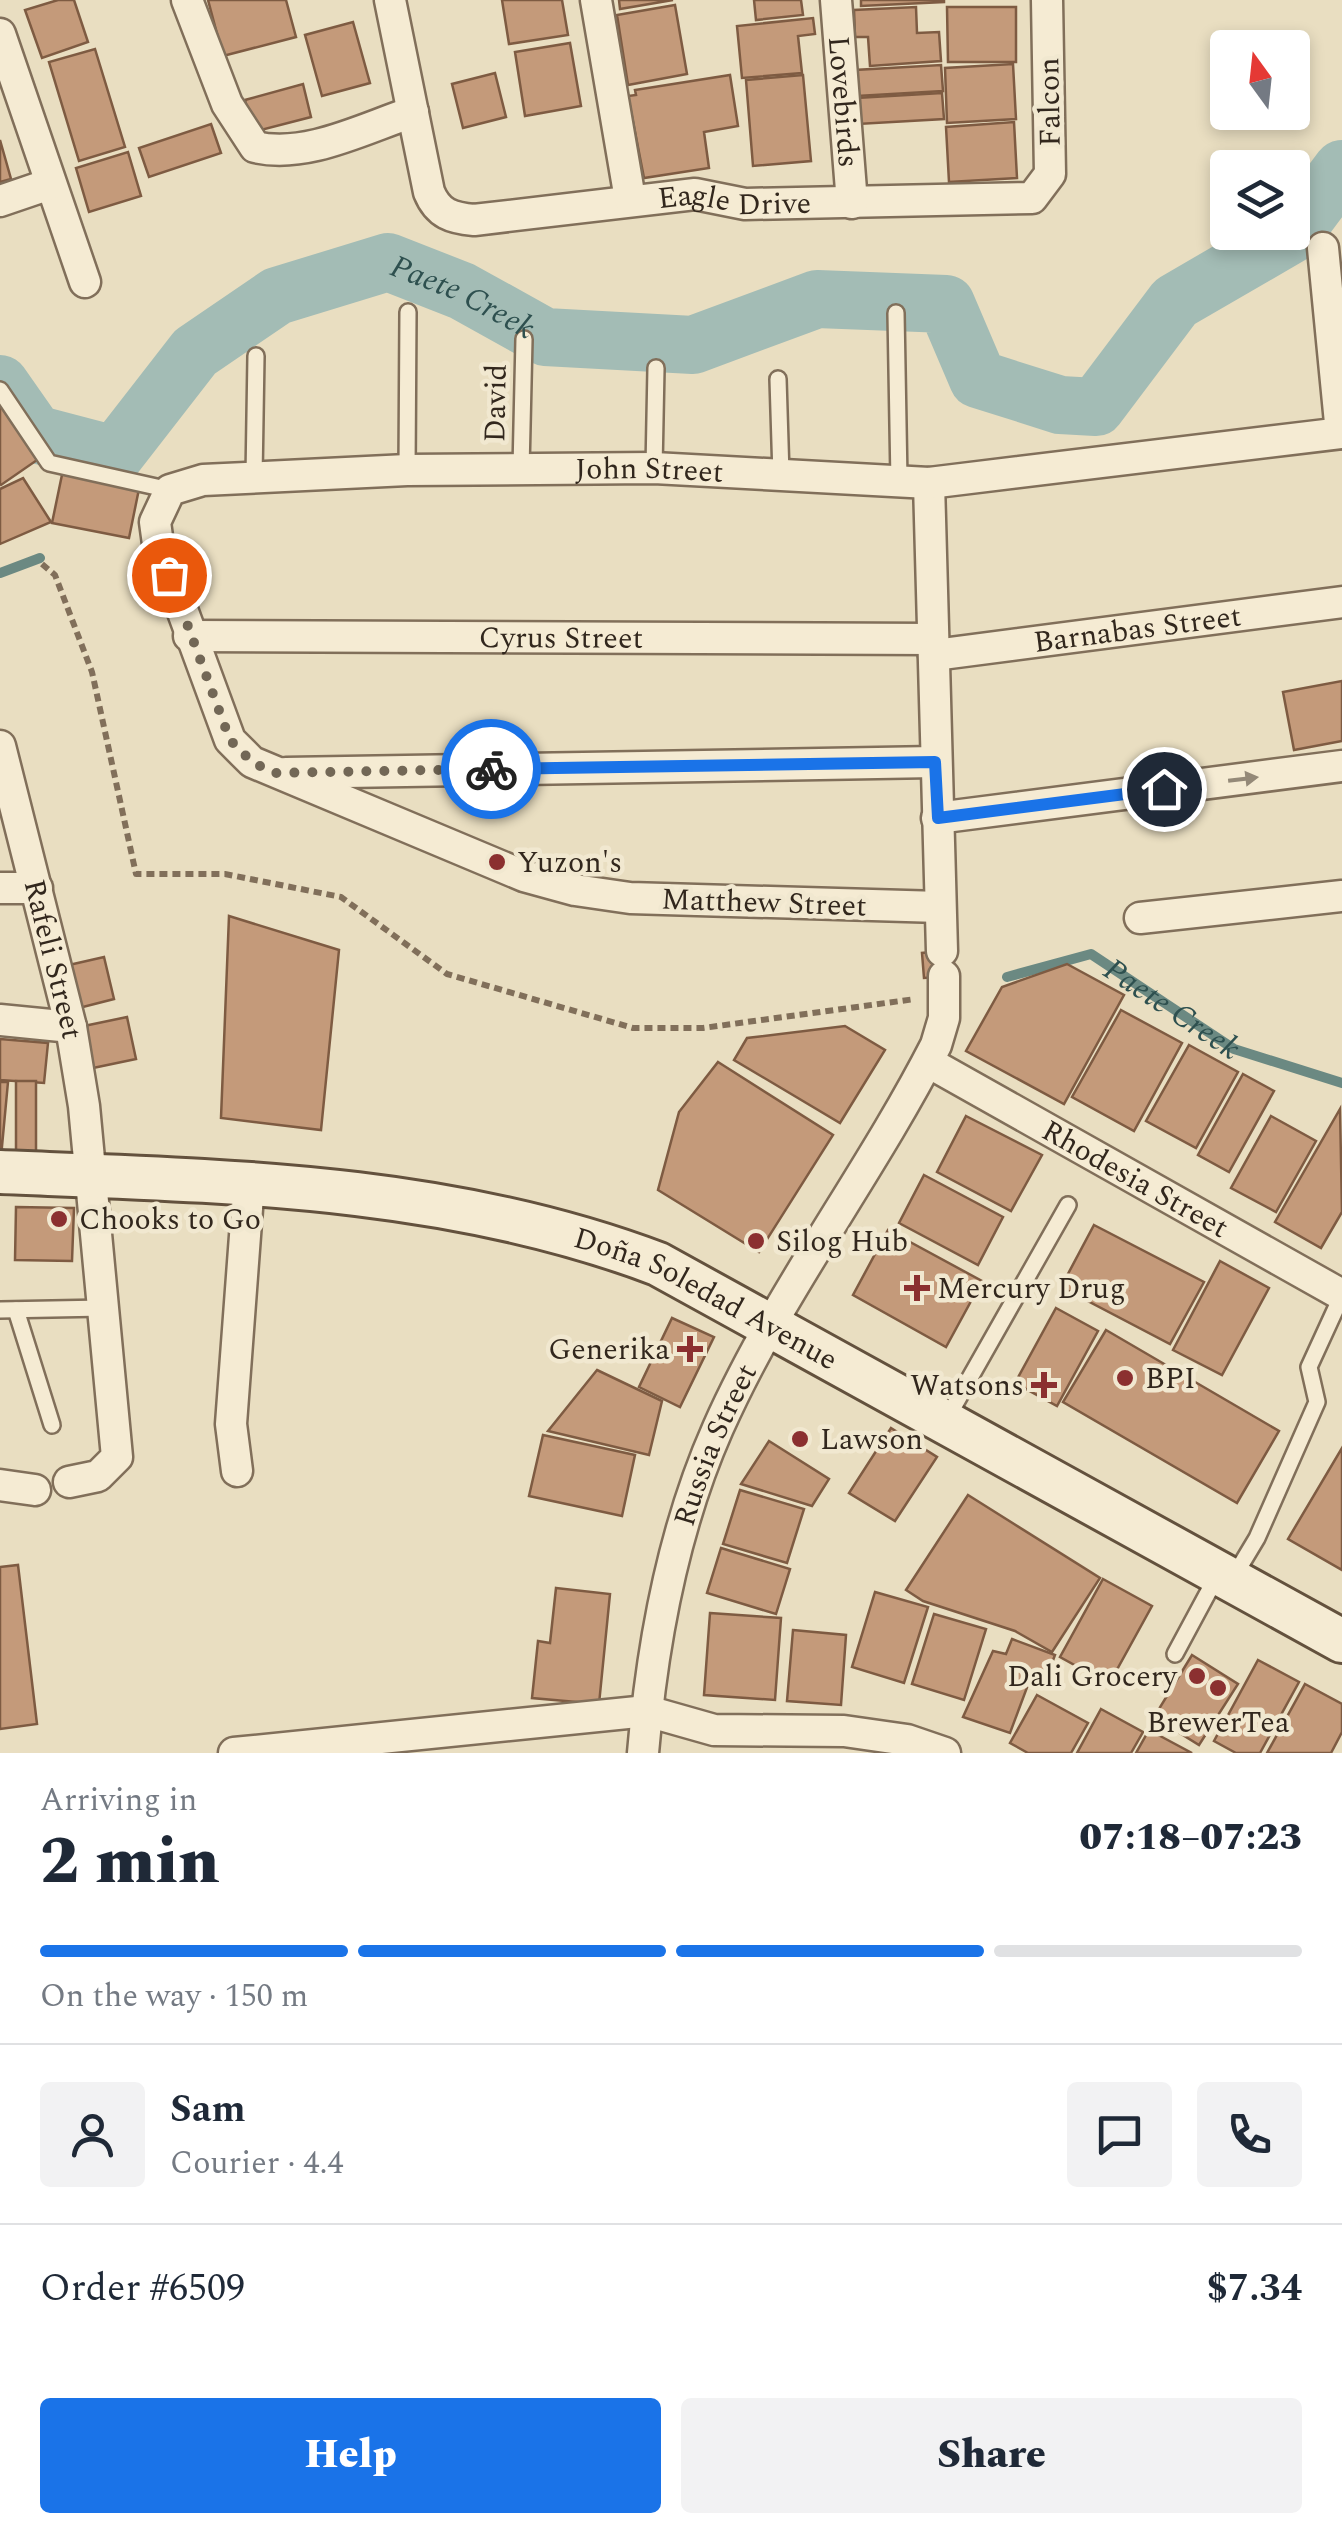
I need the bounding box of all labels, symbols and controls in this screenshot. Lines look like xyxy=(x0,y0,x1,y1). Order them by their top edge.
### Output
north arrow xyxy=(1210,30,1310,130)
map controls xyxy=(1210,30,1310,250)
street label: Lovebirds xyxy=(815,34,871,169)
street label: Falcon xyxy=(1026,57,1074,147)
button: layers xyxy=(1210,150,1310,250)
street label: Eagle Drive xyxy=(655,172,812,228)
water label: Paete Creek xyxy=(383,242,544,353)
street label: David xyxy=(472,363,520,443)
street label: John Street xyxy=(575,446,725,496)
pin xyxy=(127,533,212,618)
icon: bag xyxy=(142,548,197,603)
street label: Barnabas Street xyxy=(1031,593,1244,666)
street label: Cyrus Street xyxy=(479,615,643,662)
courier xyxy=(441,719,541,819)
icon: bike xyxy=(464,742,519,797)
pin xyxy=(1122,747,1207,832)
icon: home xyxy=(1137,762,1192,817)
one-way arrow xyxy=(1227,771,1259,787)
place label: Yuzon's xyxy=(517,840,622,886)
marker: Yuzon's xyxy=(486,851,508,873)
street label: Rafeli Street xyxy=(11,875,95,1043)
street label: Matthew Street xyxy=(660,876,867,930)
water label: Paete Creek xyxy=(1093,946,1250,1073)
street label: Rhodesia Street xyxy=(1033,1108,1237,1251)
place label: Chooks to Go xyxy=(79,1197,261,1243)
marker: Chooks to Go xyxy=(48,1208,70,1230)
street label: Doña Soledad Avenue xyxy=(568,1215,846,1383)
place label: Silog Hub xyxy=(776,1219,908,1265)
marker: Silog Hub xyxy=(745,1230,767,1252)
place label: Mercury Drug xyxy=(937,1266,1126,1312)
marker: Mercury Drug xyxy=(906,1277,928,1299)
place label: Generika xyxy=(548,1327,670,1373)
marker: Generika xyxy=(679,1338,701,1360)
street label: Russia Street xyxy=(662,1356,770,1532)
place label: BPI xyxy=(1145,1356,1196,1402)
place label: Watsons xyxy=(910,1363,1024,1409)
marker: BPI xyxy=(1114,1367,1136,1389)
marker: Watsons xyxy=(1033,1374,1055,1396)
place label: Lawson xyxy=(820,1417,923,1463)
marker: Lawson xyxy=(789,1428,811,1450)
place label: Dali Grocery xyxy=(1007,1654,1179,1700)
marker: Dali Grocery xyxy=(1186,1665,1208,1687)
marker: BrewerTea xyxy=(1207,1677,1229,1699)
place label: BrewerTea xyxy=(1146,1700,1290,1746)
text: Arriving in xyxy=(40,1776,197,1825)
text: 07:18–07:23 xyxy=(1079,1809,1302,1867)
text: 2 min xyxy=(40,1813,220,1912)
text: On the way · 150 m xyxy=(40,1972,308,2021)
text: Sam xyxy=(170,2081,246,2139)
button: person xyxy=(40,2082,145,2187)
button: chat xyxy=(1067,2082,1172,2187)
button: phone xyxy=(1197,2082,1302,2187)
text: Courier · 4.4 xyxy=(170,2139,343,2188)
text: Order #6509 xyxy=(40,2260,245,2318)
text: $7.34 xyxy=(1207,2260,1302,2318)
button: Help xyxy=(40,2398,661,2513)
button: Share xyxy=(681,2398,1302,2513)

